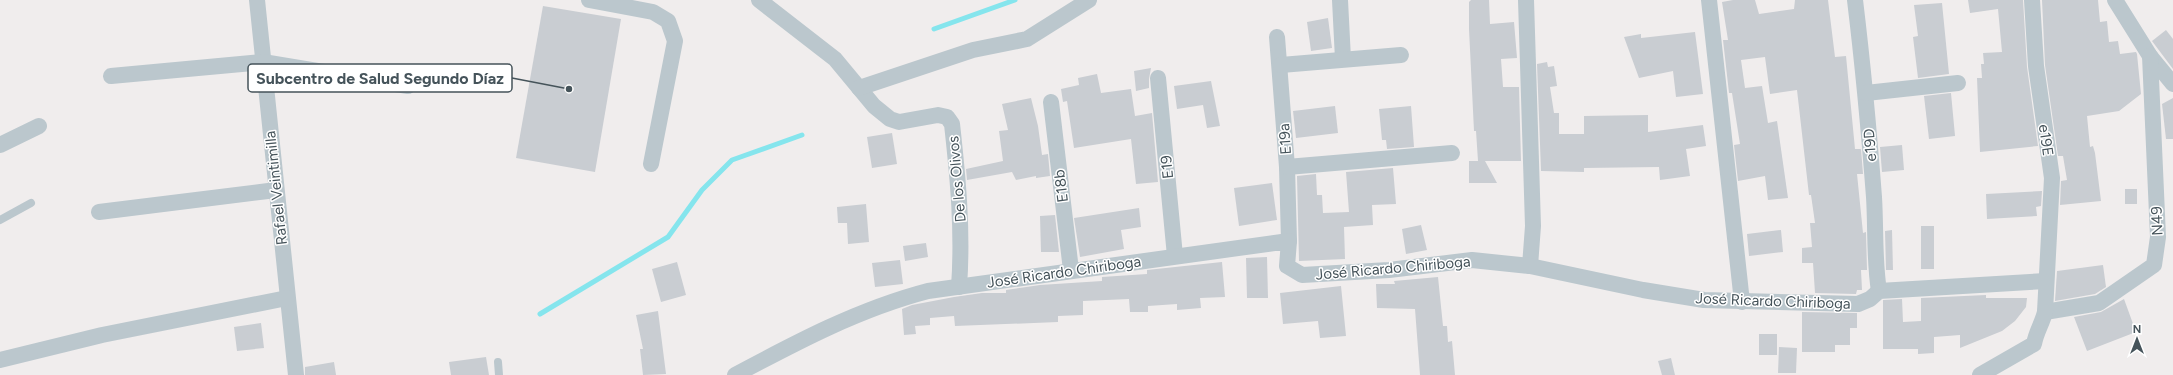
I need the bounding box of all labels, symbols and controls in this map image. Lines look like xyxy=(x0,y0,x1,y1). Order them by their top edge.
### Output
callout: Subcentro de Salud Segundo Díaz xyxy=(248,64,512,92)
text: Subcentro de Salud Segundo Díaz xyxy=(256,69,504,88)
street label: E19a xyxy=(1275,123,1295,155)
street label: e19E xyxy=(2035,123,2057,157)
street label: e19D xyxy=(1860,128,1880,162)
street label: Rafael Veintimilla xyxy=(261,130,291,246)
street label: De los Olivos xyxy=(944,135,970,223)
street label: E19 xyxy=(1157,154,1177,180)
street label: E18b xyxy=(1050,168,1072,204)
street label: N49 xyxy=(2147,206,2167,236)
street label: José Ricardo Chiriboga xyxy=(986,252,1142,292)
street label: José Ricardo Chiriboga xyxy=(1315,252,1471,284)
street label: José Ricardo Chiriboga xyxy=(1695,289,1851,313)
north arrow xyxy=(2117,319,2157,359)
text: N xyxy=(2133,323,2141,336)

